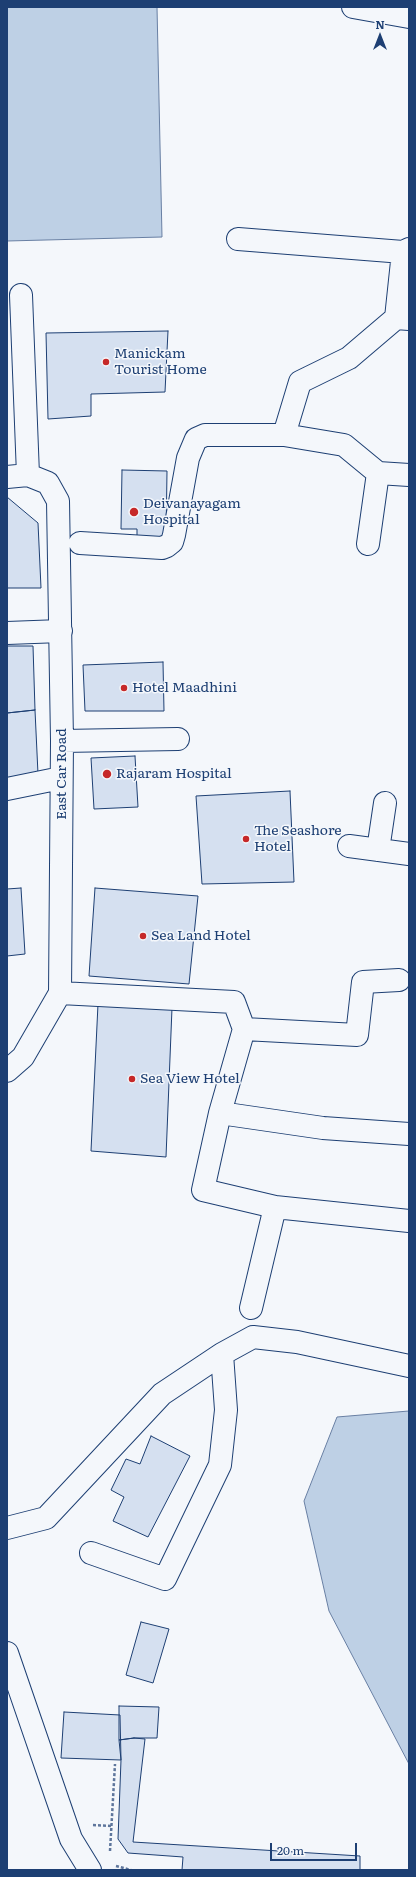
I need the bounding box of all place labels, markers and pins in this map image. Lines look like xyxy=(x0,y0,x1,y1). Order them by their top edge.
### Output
place label: Manickam Tourist Home xyxy=(114,346,207,378)
marker: Manickam Tourist Home xyxy=(101,357,111,367)
place label: Deivanayagam Hospital xyxy=(143,496,241,528)
marker: Deivanayagam Hospital xyxy=(128,506,140,518)
place label: Hotel Maadhini xyxy=(132,680,237,696)
marker: Hotel Maadhini xyxy=(119,683,129,693)
place label: Rajaram Hospital xyxy=(116,766,232,782)
marker: Rajaram Hospital xyxy=(101,768,113,780)
place label: The Seashore Hotel xyxy=(254,823,342,856)
marker: The Seashore Hotel xyxy=(241,834,251,844)
place label: Sea Land Hotel xyxy=(151,928,251,944)
marker: Sea Land Hotel xyxy=(138,931,148,941)
place label: Sea View Hotel xyxy=(140,1071,240,1087)
marker: Sea View Hotel xyxy=(127,1074,137,1084)

